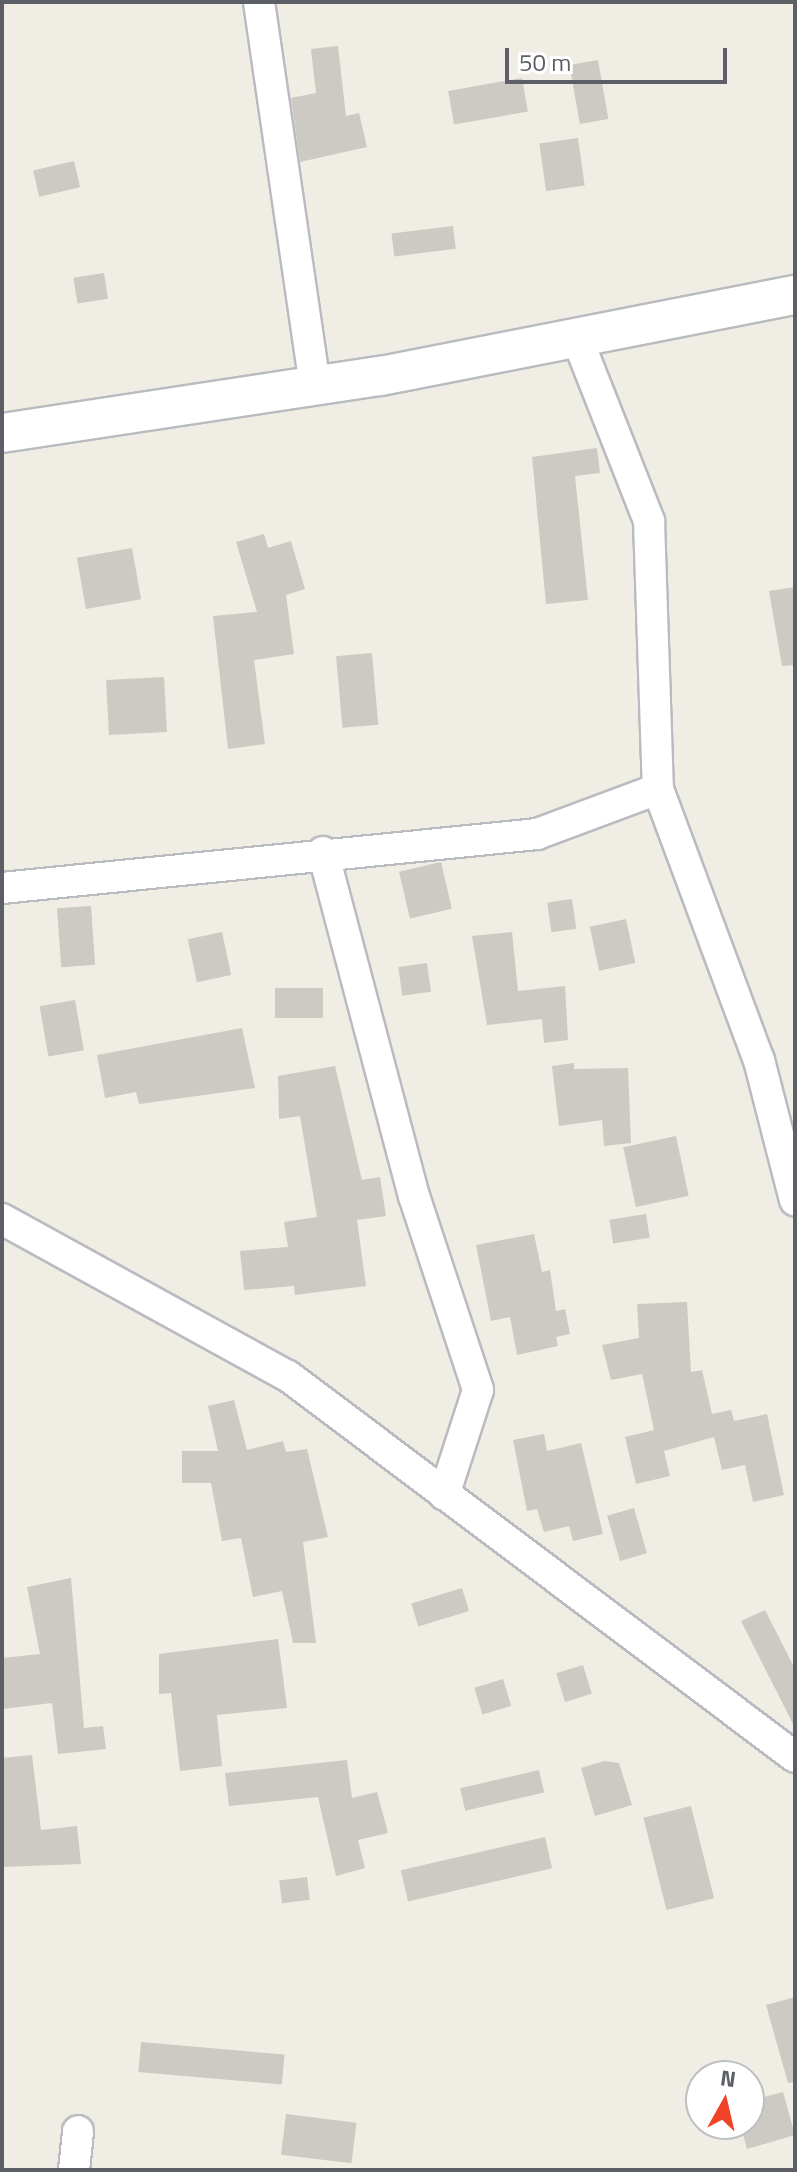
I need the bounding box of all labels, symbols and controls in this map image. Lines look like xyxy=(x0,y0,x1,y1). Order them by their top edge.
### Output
scale bar xyxy=(509,32,731,82)
text: 50 m xyxy=(519,44,571,80)
north arrow xyxy=(685,2060,765,2140)
text: N xyxy=(718,2060,738,2096)

